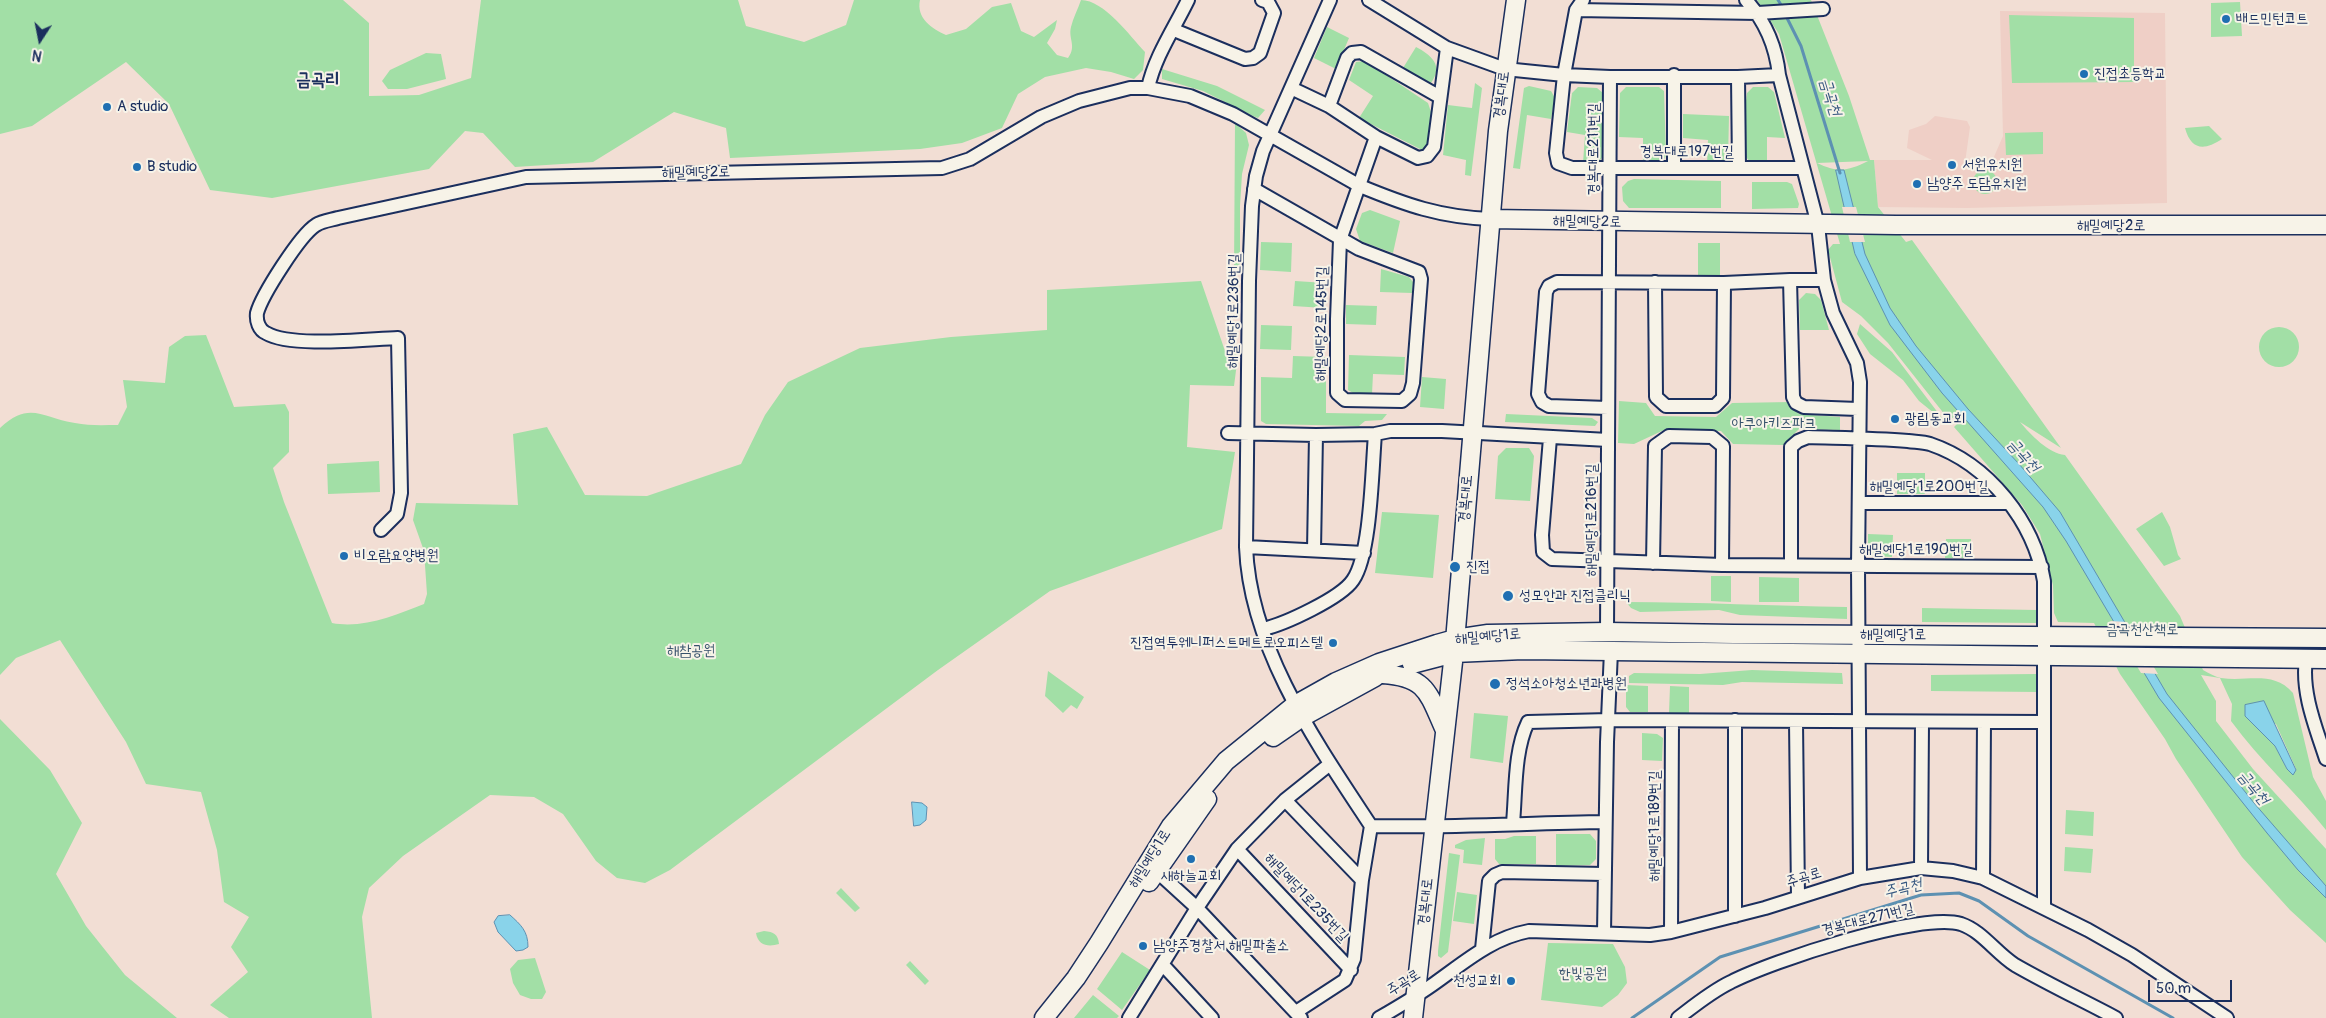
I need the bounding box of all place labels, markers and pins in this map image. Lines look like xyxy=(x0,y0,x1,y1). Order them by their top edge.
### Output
place label: 배드민턴코트 xyxy=(2236,10,2308,28)
marker: 배드민턴코트 xyxy=(2220,13,2232,25)
place label: 진접초등학교 xyxy=(2094,65,2166,83)
marker: 진접초등학교 xyxy=(2078,68,2090,80)
place label: A studio xyxy=(117,98,168,116)
marker: A studio xyxy=(101,101,113,113)
place label: 서원유치원 xyxy=(1962,156,2022,174)
place label: B studio xyxy=(147,158,197,176)
marker: 서원유치원 xyxy=(1946,159,1958,171)
marker: B studio xyxy=(131,161,143,173)
place label: 남양주 도담유치원 xyxy=(1927,175,2027,193)
marker: 남양주 도담유치원 xyxy=(1911,178,1923,190)
place label: 광림동교회 xyxy=(1905,410,1965,428)
marker: 광림동교회 xyxy=(1889,413,1901,425)
place label: 비오람요양병원 xyxy=(354,547,438,565)
marker: 비오람요양병원 xyxy=(338,550,350,562)
place label: 진접 xyxy=(1466,558,1490,576)
marker: 진접 xyxy=(1448,560,1462,574)
place label: 성모안과 진접클리닉 xyxy=(1519,587,1631,605)
marker: 성모안과 진접클리닉 xyxy=(1501,589,1515,603)
place label: 진접역투웨니퍼스트메트로오피스텔 xyxy=(1130,634,1323,652)
marker: 진접역투웨니퍼스트메트로오피스텔 xyxy=(1327,637,1339,649)
place label: 정석소아청소년과병원 xyxy=(1506,675,1627,693)
marker: 정석소아청소년과병원 xyxy=(1488,677,1502,691)
marker: 새하늘교회 xyxy=(1185,853,1197,865)
place label: 새하늘교회 xyxy=(1161,867,1221,885)
place label: 남양주경찰서 해밀파출소 xyxy=(1153,937,1289,955)
marker: 남양주경찰서 해밀파출소 xyxy=(1137,940,1149,952)
place label: 천성교회 xyxy=(1453,972,1501,990)
marker: 천성교회 xyxy=(1505,975,1517,987)

